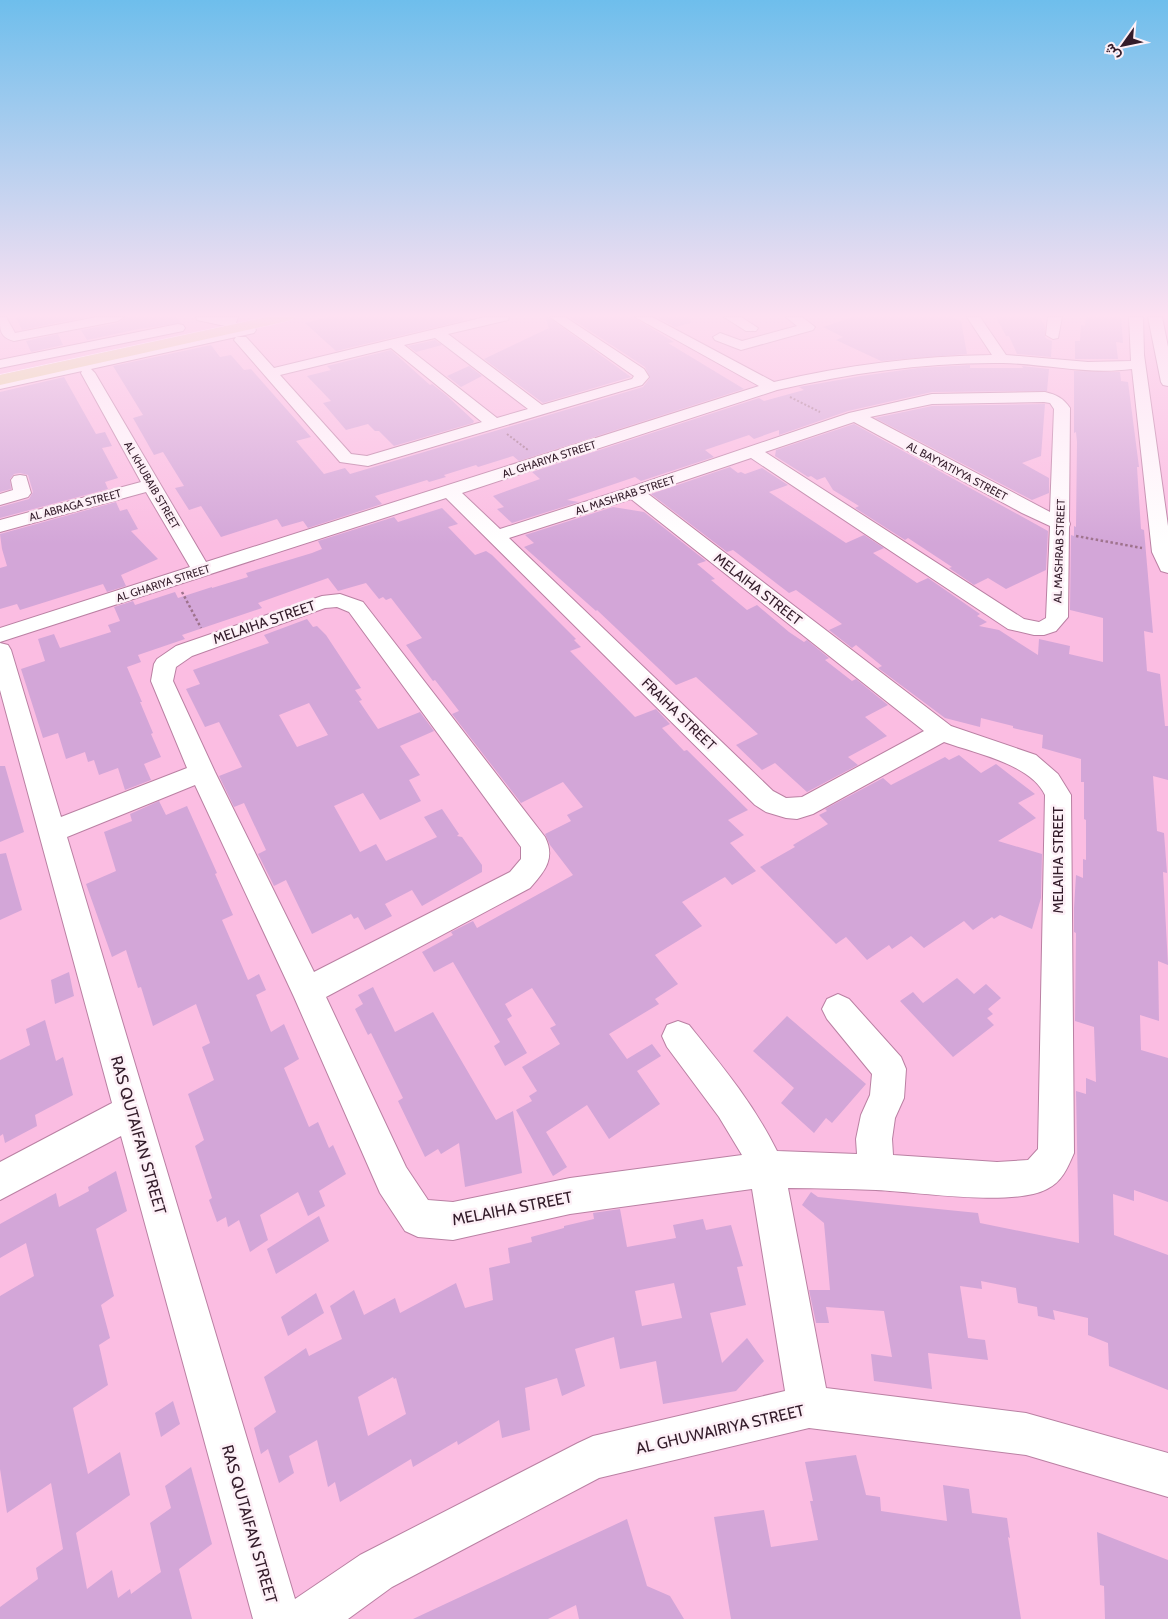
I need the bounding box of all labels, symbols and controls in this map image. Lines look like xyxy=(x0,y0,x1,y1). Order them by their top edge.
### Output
north arrow xyxy=(1098,20,1148,70)
text: ش xyxy=(1100,40,1124,64)
street label: AL GHARIYA STREET xyxy=(500,437,598,481)
street label: AL KHUBAIB STREET xyxy=(121,439,183,531)
street label: AL BAYYATIYYA STREET xyxy=(904,439,1010,504)
street label: AL MASHRAB STREET xyxy=(573,472,677,518)
street label: AL ABRAGA STREET xyxy=(27,486,123,524)
street label: AL MASHRAB STREET xyxy=(1050,499,1068,603)
street label: MELAIHA STREET xyxy=(710,549,806,629)
street label: AL GHARIYA STREET xyxy=(114,561,212,605)
street label: MELAIHA STREET xyxy=(210,596,318,648)
street label: FRAIHA STREET xyxy=(638,674,720,754)
street label: MELAIHA STREET xyxy=(1049,806,1067,913)
street label: RAS QUTAIFAN STREET xyxy=(107,1054,170,1217)
street label: MELAIHA STREET xyxy=(450,1187,574,1229)
street label: AL GHUWAIRIYA STREET xyxy=(634,1401,807,1458)
street label: RAS QUTAIFAN STREET xyxy=(218,1443,281,1606)

